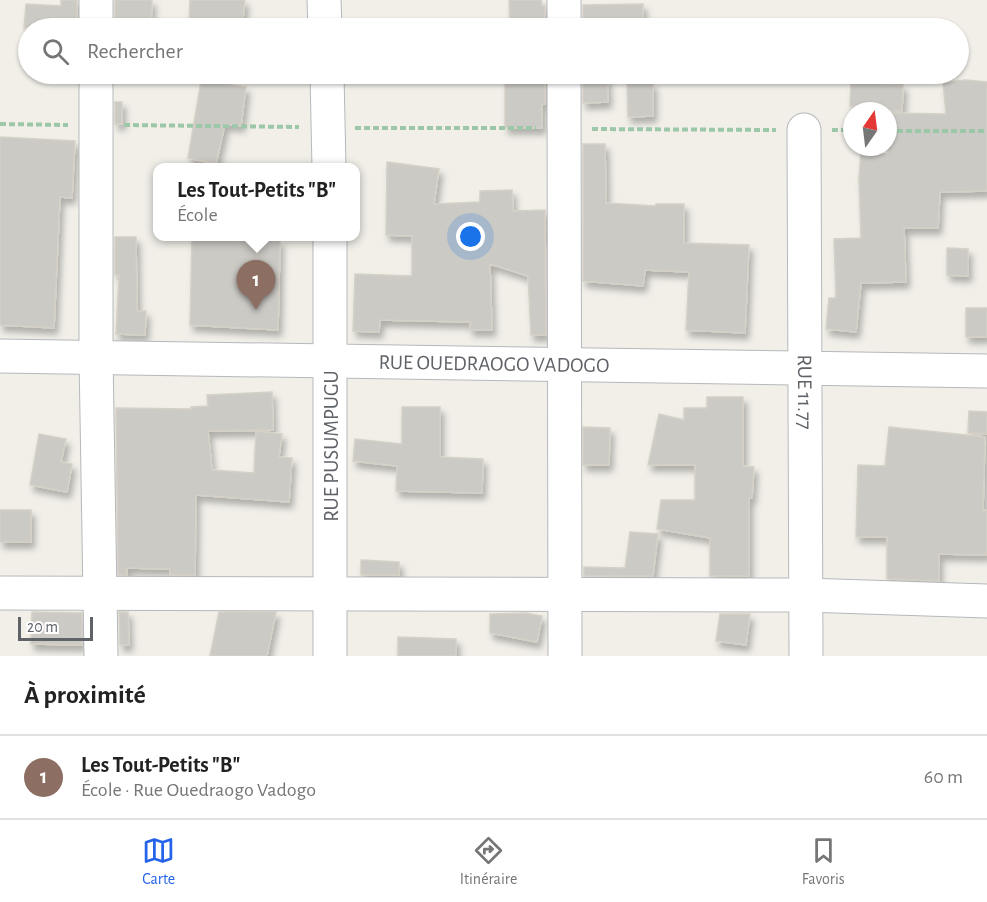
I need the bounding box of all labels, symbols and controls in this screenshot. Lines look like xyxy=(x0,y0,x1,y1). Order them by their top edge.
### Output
search box xyxy=(18,18,969,84)
icon: search xyxy=(39,35,72,68)
text: Rechercher xyxy=(87,40,183,62)
north arrow xyxy=(843,102,897,156)
popup xyxy=(153,163,360,241)
text: Les Tout-Petits "B" xyxy=(177,179,336,201)
text: École xyxy=(177,205,218,225)
your location xyxy=(456,222,485,251)
pin: 1 xyxy=(236,260,276,310)
street label: RUE OUEDRAOGO VADOGO xyxy=(378,351,610,376)
street label: RUE 11.77 xyxy=(794,355,816,430)
street label: RUE PUSUMPUGU xyxy=(321,370,342,522)
scale bar xyxy=(18,614,93,642)
text: 20 m xyxy=(27,619,58,635)
text: À proximité xyxy=(24,682,146,708)
text: Les Tout-Petits "B" xyxy=(81,754,240,776)
text: 1 xyxy=(40,767,47,787)
text: 60 m xyxy=(924,767,963,787)
text: École · Rue Ouedraogo Vadogo xyxy=(81,780,316,800)
tab: Carte xyxy=(142,834,175,889)
tab: Itinéraire xyxy=(460,834,517,889)
tab: Favoris xyxy=(802,834,845,889)

